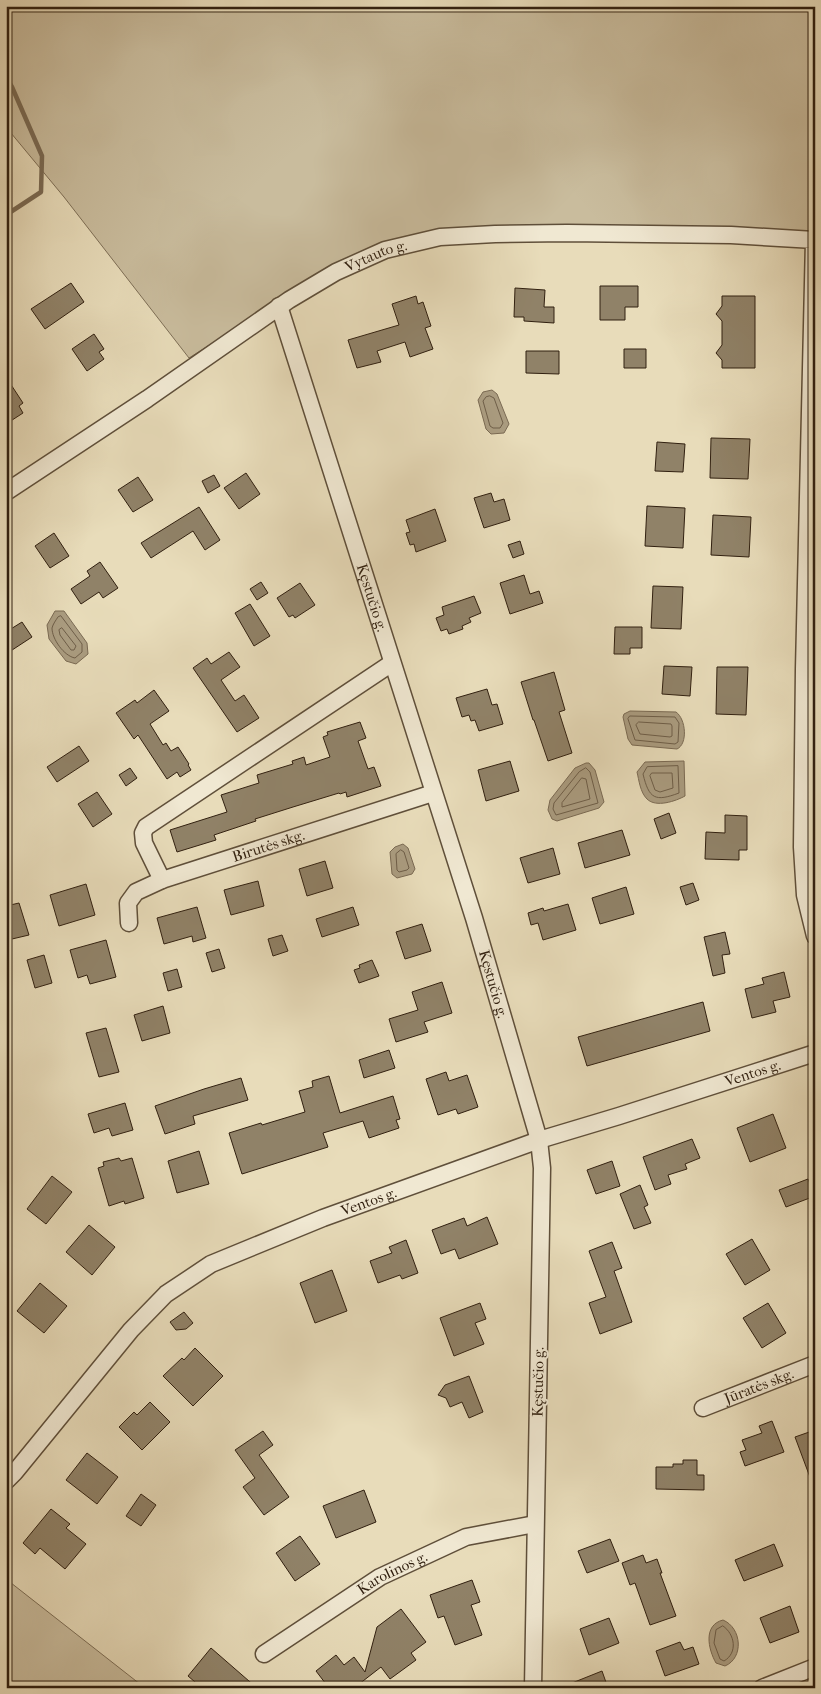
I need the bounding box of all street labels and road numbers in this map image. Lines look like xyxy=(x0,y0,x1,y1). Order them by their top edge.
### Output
street label: Vytauto g. xyxy=(341,236,409,276)
street label: Kęstučio g. xyxy=(353,561,391,634)
street label: Birutės skg. xyxy=(230,826,307,866)
street label: Kęstučio g. xyxy=(475,948,512,1020)
street label: Ventos g. xyxy=(722,1056,783,1091)
street label: Ventos g. xyxy=(338,1183,399,1220)
street label: Kęstučio g. xyxy=(528,1347,548,1417)
street label: Jūratės skg. xyxy=(721,1364,796,1408)
street label: Karolinos g. xyxy=(354,1547,430,1599)

